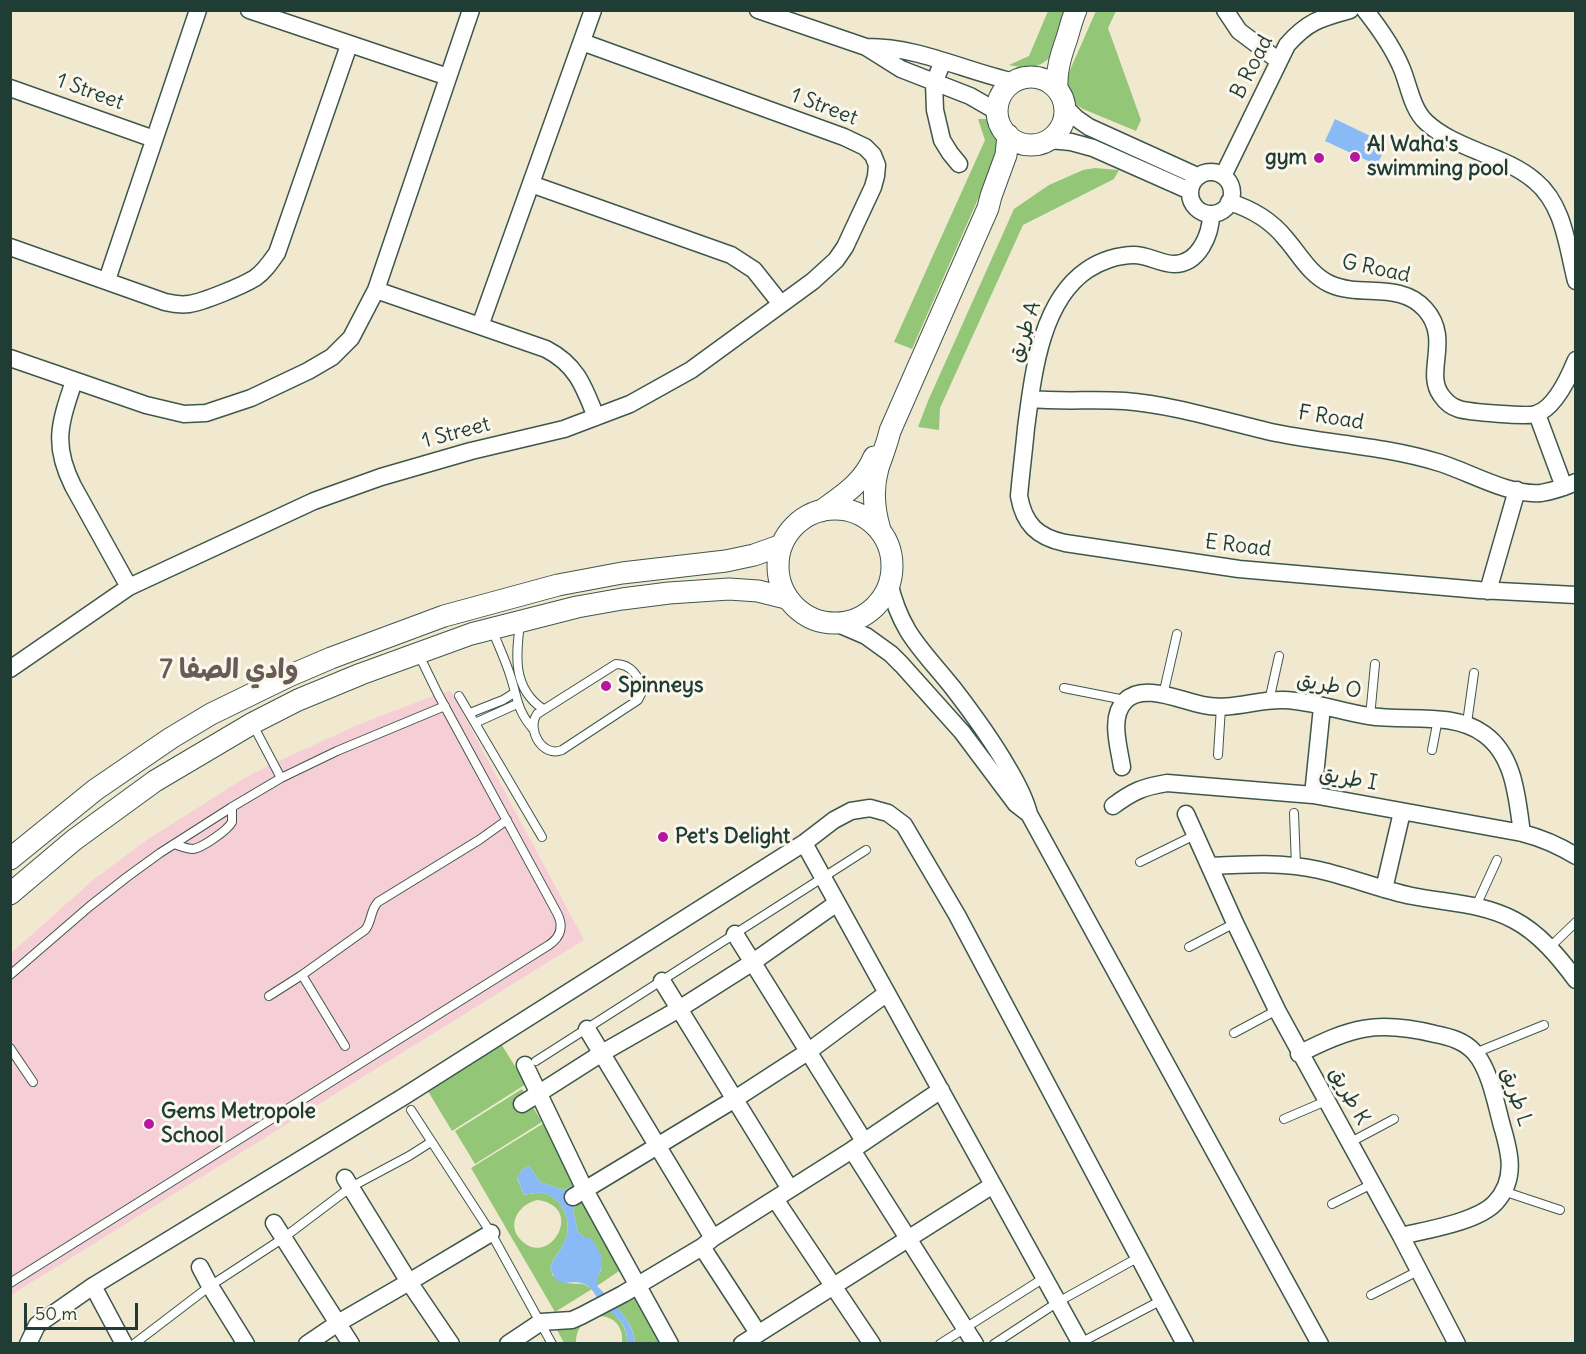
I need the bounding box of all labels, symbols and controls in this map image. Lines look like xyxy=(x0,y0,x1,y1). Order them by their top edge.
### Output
street label: B Road xyxy=(1225,31,1279,103)
street label: 1 Street xyxy=(53,68,127,116)
street label: 1 Street xyxy=(787,83,861,131)
place label: Al Waha's swimming pool xyxy=(1367,132,1508,182)
place label: gym xyxy=(1265,145,1307,171)
marker: Al Waha's swimming pool xyxy=(1348,150,1362,164)
marker: gym xyxy=(1312,151,1326,165)
street label: G Road xyxy=(1339,249,1413,289)
street label: طريق A xyxy=(1003,298,1047,366)
street label: F Road xyxy=(1296,400,1366,436)
street label: 1 Street xyxy=(419,412,493,454)
street label: E Road xyxy=(1203,529,1273,563)
district label: وادي الصفا 7 xyxy=(159,654,299,686)
street label: طريق O xyxy=(1295,667,1363,705)
place label: Spinneys xyxy=(618,673,703,699)
marker: Spinneys xyxy=(599,679,613,693)
street label: طريق I xyxy=(1317,762,1379,796)
place label: Pet's Delight xyxy=(675,824,790,850)
marker: Pet's Delight xyxy=(656,830,670,844)
street label: طريق K xyxy=(1323,1063,1375,1129)
street label: طريق L xyxy=(1495,1064,1537,1130)
place label: Gems Metropole School xyxy=(161,1099,316,1149)
marker: Gems Metropole School xyxy=(142,1117,156,1131)
scale bar xyxy=(27,1291,141,1329)
text: 50 m xyxy=(35,1302,77,1325)

